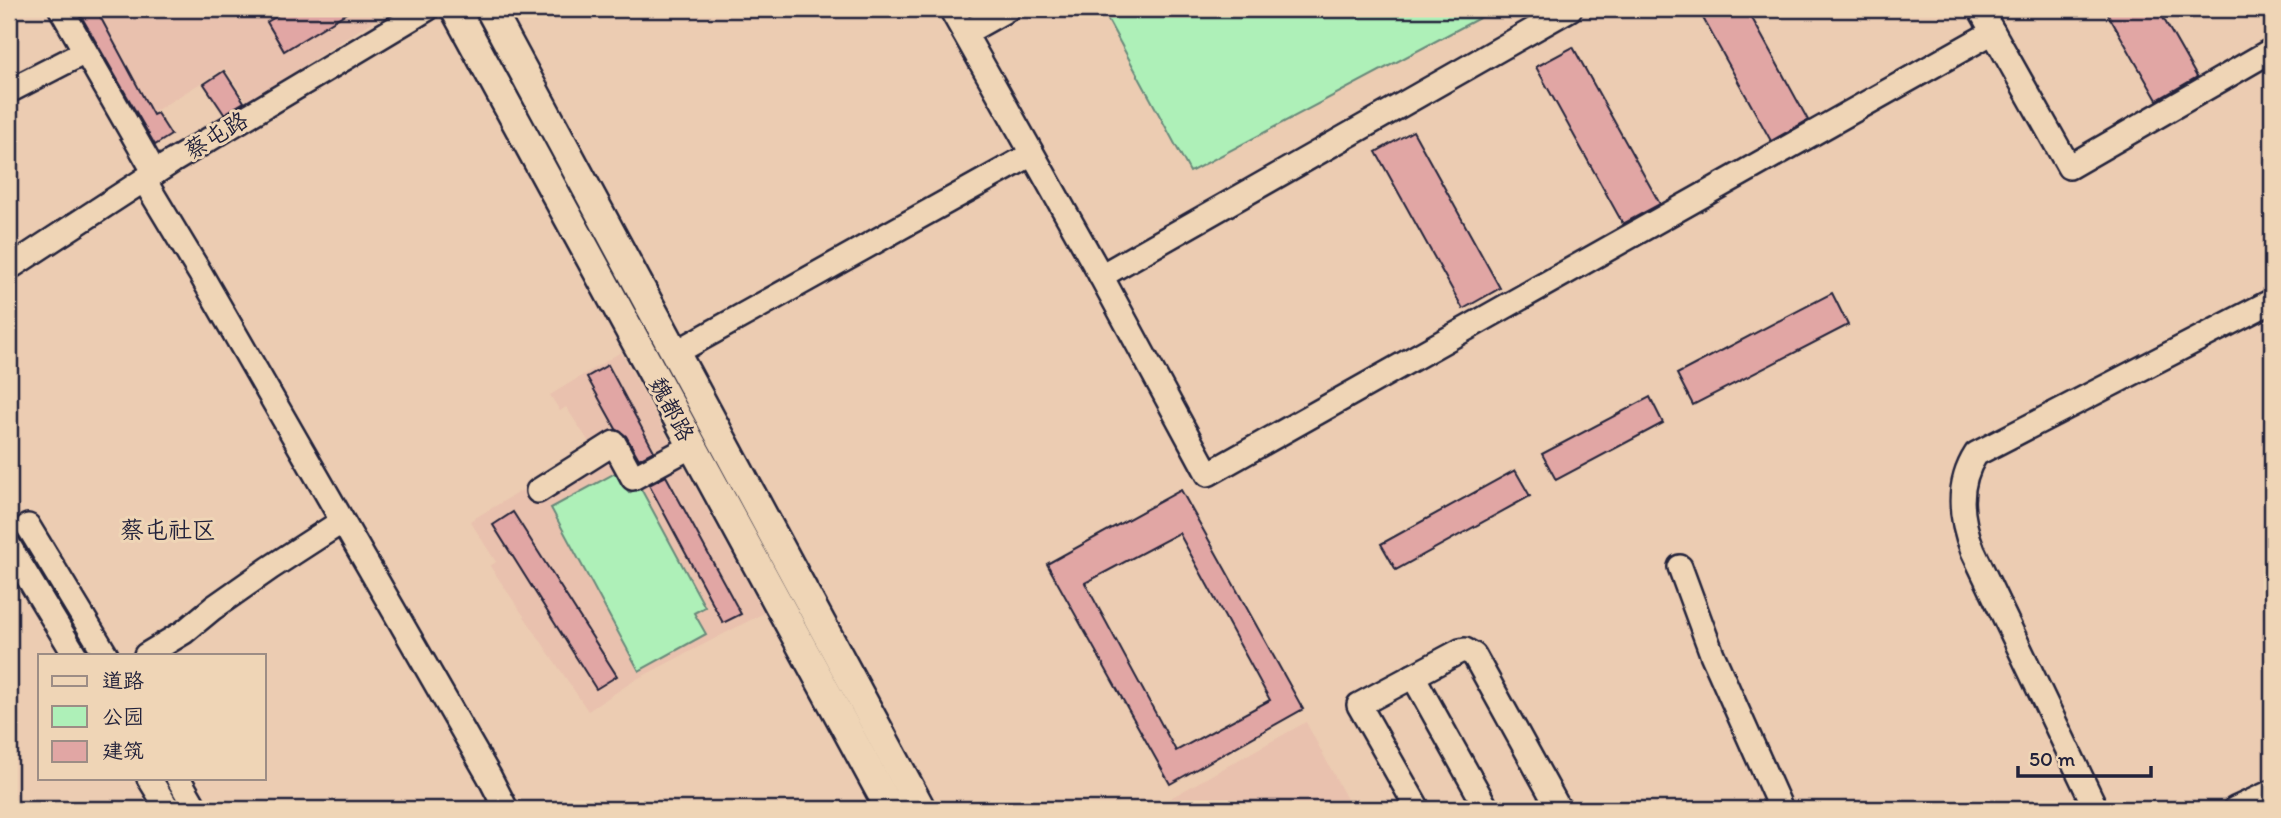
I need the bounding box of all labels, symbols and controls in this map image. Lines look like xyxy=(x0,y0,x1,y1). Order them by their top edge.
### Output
street label: 蔡屯路 xyxy=(179,105,253,165)
street label: 魏都路 xyxy=(643,372,701,446)
district label: 蔡屯社区 xyxy=(120,515,216,544)
legend xyxy=(38,654,266,780)
text: 道路 xyxy=(102,668,144,693)
text: 公园 xyxy=(102,704,144,729)
scale bar xyxy=(2018,734,2152,778)
text: 建筑 xyxy=(102,738,144,763)
text: 50 m xyxy=(2029,746,2076,771)

